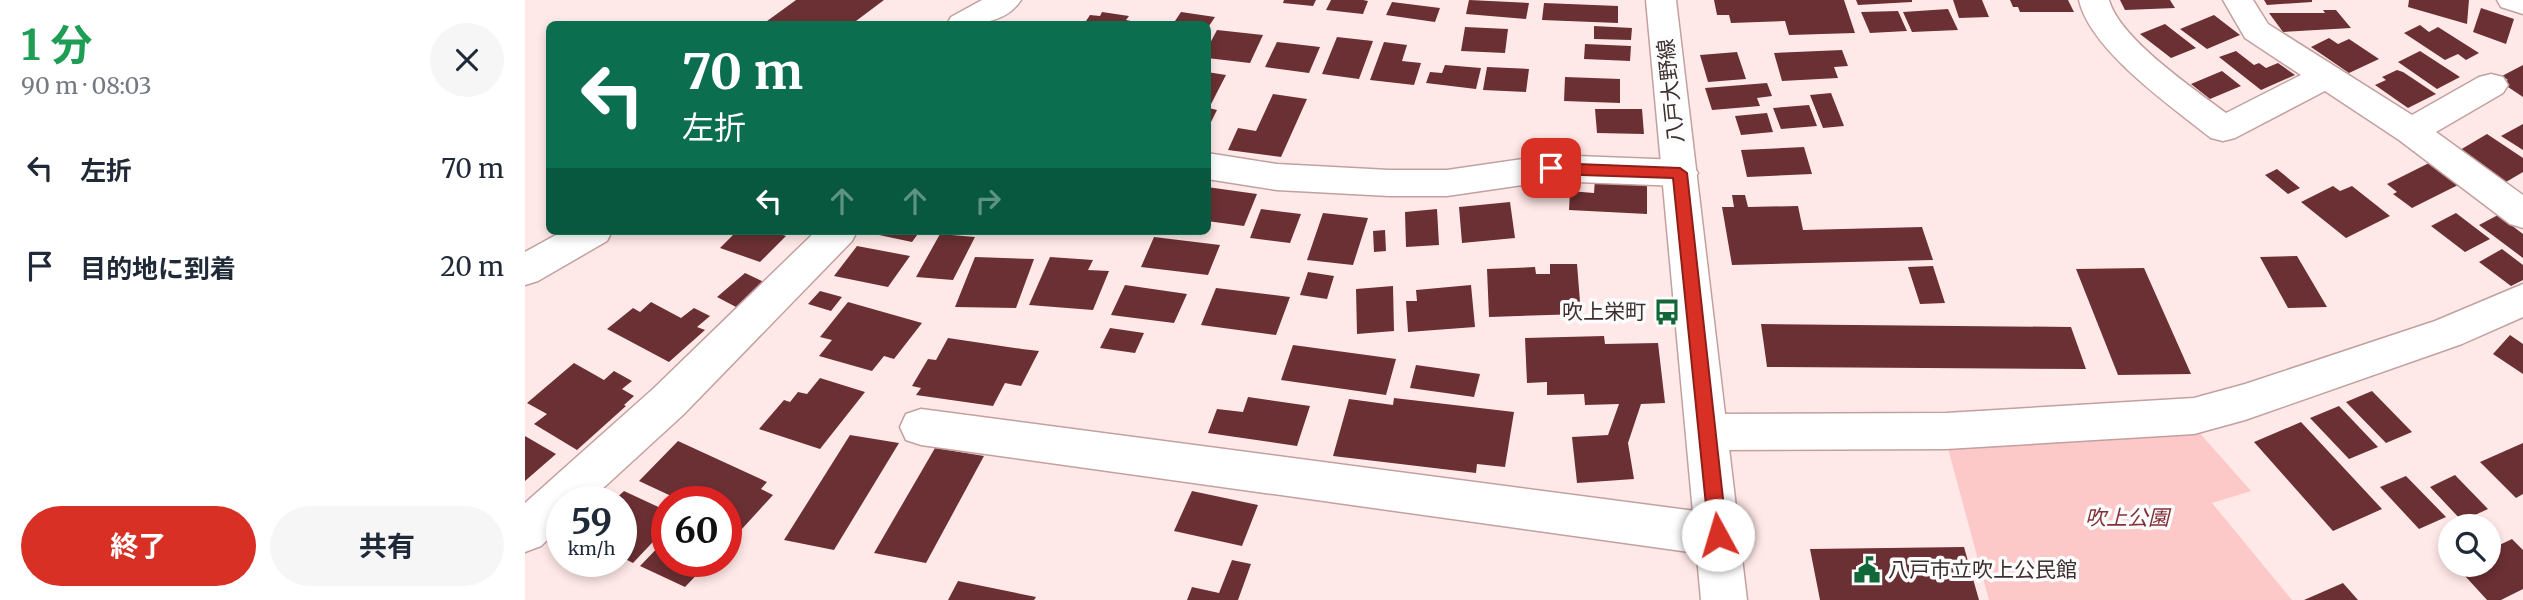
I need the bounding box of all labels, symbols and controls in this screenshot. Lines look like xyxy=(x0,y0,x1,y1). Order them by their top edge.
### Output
text: 1 分 xyxy=(21,19,92,71)
button: close xyxy=(430,23,504,97)
street label: 八戸大野線 xyxy=(1652,37,1689,145)
text: 70 m xyxy=(682,41,803,102)
icon: left xyxy=(567,49,658,140)
text: 90 m · 08:03 xyxy=(21,71,152,100)
text: 左折 xyxy=(682,108,746,148)
pin xyxy=(1521,138,1581,198)
icon: left xyxy=(21,149,59,187)
icon: arrive xyxy=(1532,149,1570,187)
text: 70 m xyxy=(441,152,504,185)
text: 左折 xyxy=(80,154,132,187)
icon: left xyxy=(750,182,788,220)
icon: ahead xyxy=(823,182,861,220)
icon: ahead xyxy=(896,182,934,220)
icon: right xyxy=(969,182,1007,220)
icon: arrive xyxy=(21,247,59,285)
text: 20 m xyxy=(440,250,504,283)
text: 目的地に到着 xyxy=(80,252,236,285)
bus stop icon: 吹上栄町 xyxy=(1652,297,1682,327)
place label: 吹上栄町 xyxy=(1562,298,1646,325)
speed limit sign: 60 xyxy=(651,486,742,577)
position arrow xyxy=(1681,498,1755,572)
text: 59 xyxy=(571,500,612,544)
park label: 吹上公園 xyxy=(2085,504,2172,531)
button: 終了 xyxy=(21,506,256,586)
button: 共有 xyxy=(270,506,504,586)
map controls xyxy=(2438,514,2501,577)
button: search xyxy=(2438,514,2501,577)
text: km/h xyxy=(568,537,615,560)
public building icon: 八戸市立吹上公民館 xyxy=(1852,555,1882,585)
place label: 八戸市立吹上公民館 xyxy=(1888,556,2077,583)

